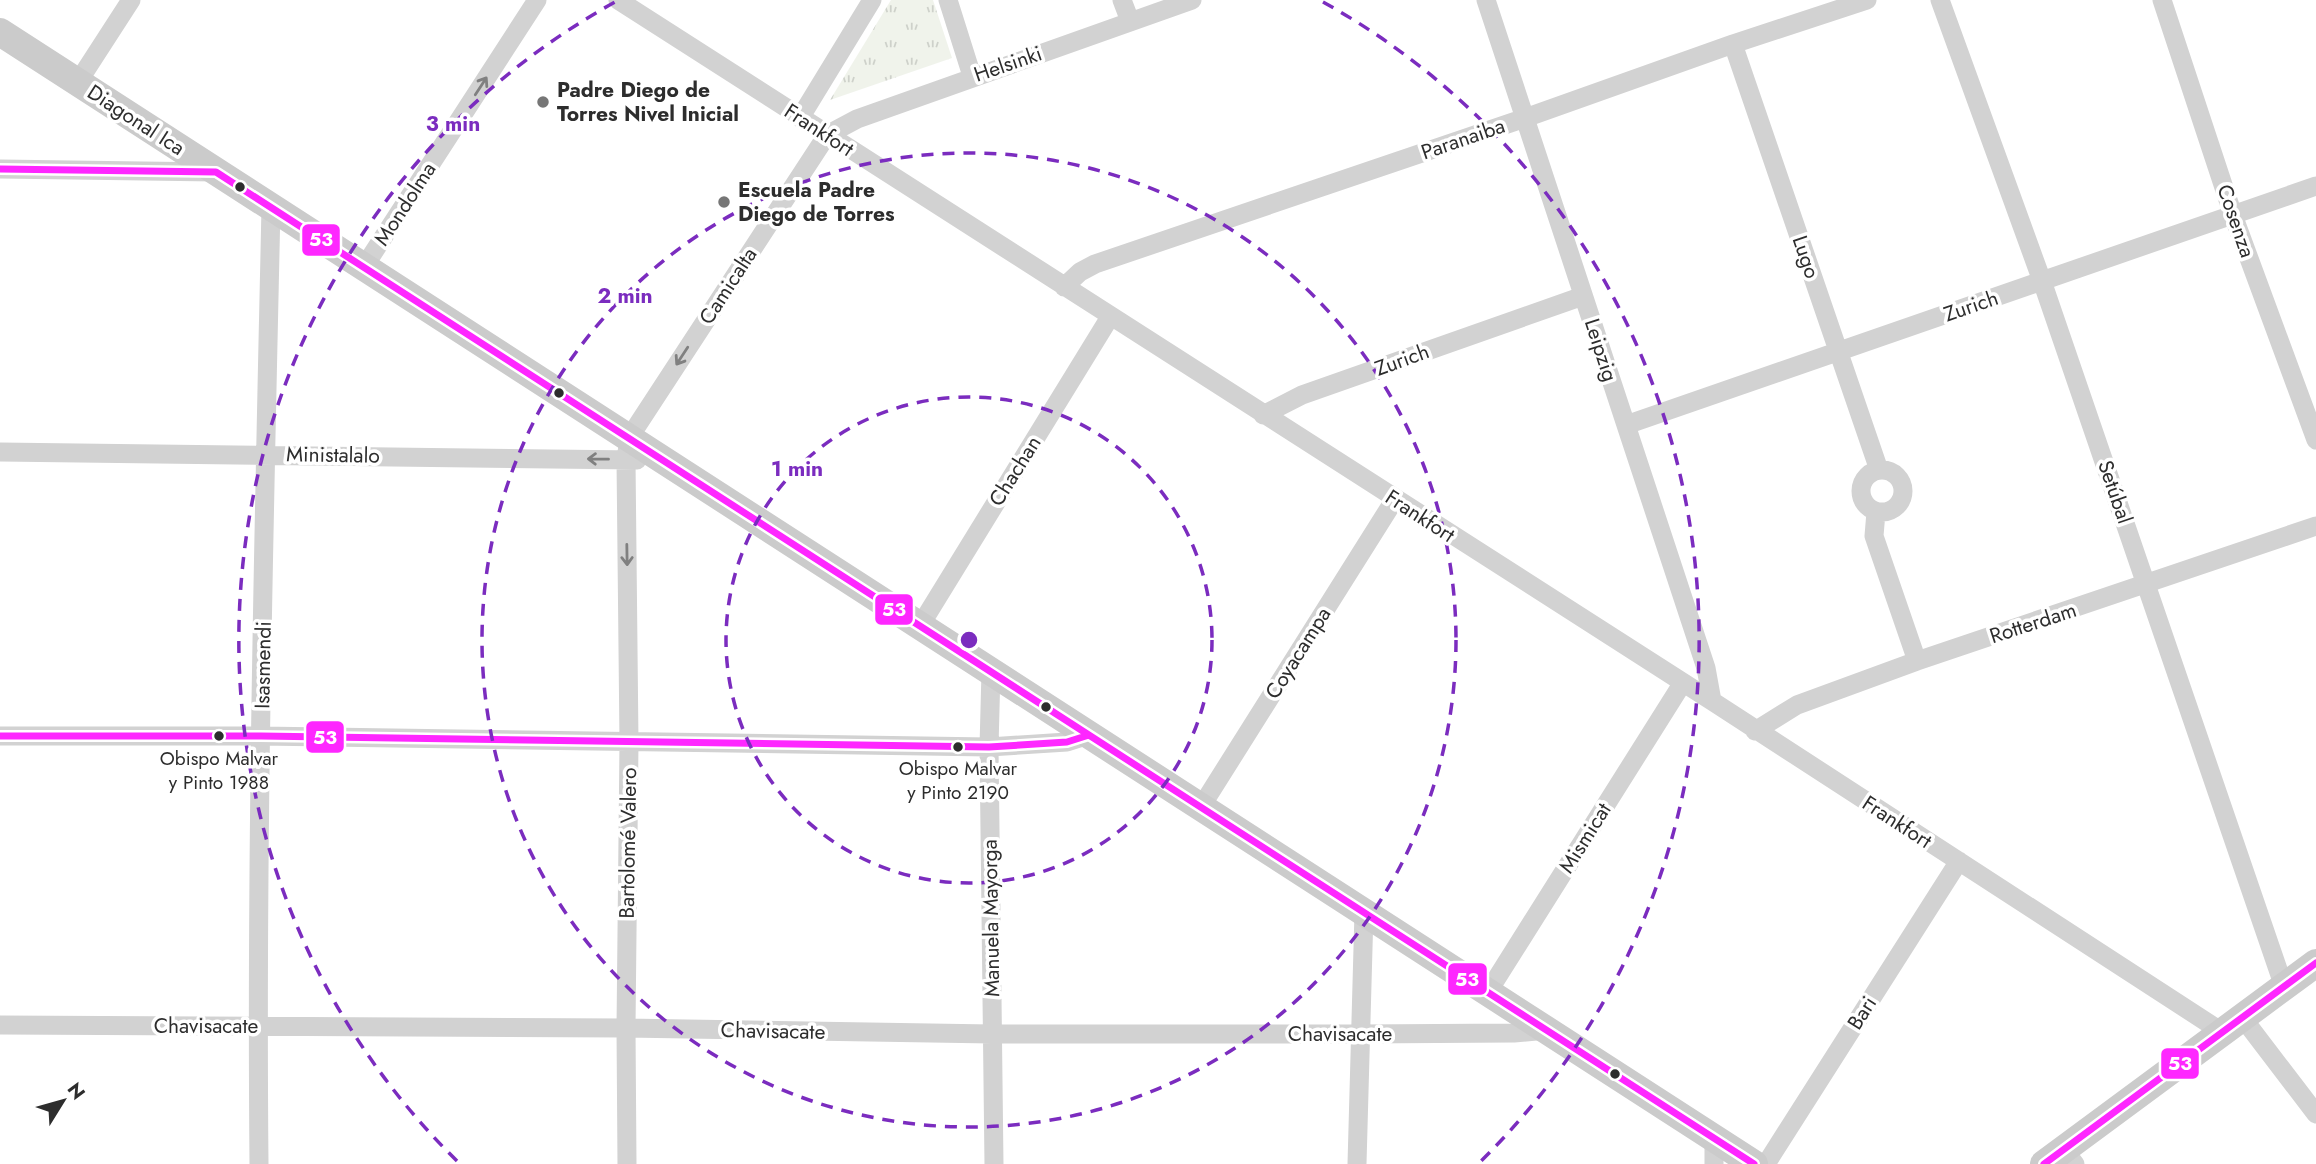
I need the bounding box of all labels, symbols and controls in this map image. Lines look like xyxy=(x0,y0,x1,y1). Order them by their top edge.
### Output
street label: Helsinki xyxy=(970,38,1046,90)
place label: Padre Diego de Torres Nivel Inicial xyxy=(557,75,739,129)
street label: Diagonal Ica xyxy=(81,77,191,163)
one-way arrow xyxy=(474,77,488,96)
marker: Padre Diego de Torres Nivel Inicial xyxy=(535,94,551,110)
street label: Frankfort xyxy=(778,96,860,164)
text: 3 min xyxy=(426,109,480,139)
street label: Paranaiba xyxy=(1417,111,1509,167)
street label: Mondolma xyxy=(367,156,443,252)
place label: Escuela Padre Diego de Torres xyxy=(738,175,895,229)
unlabelled marker xyxy=(233,180,247,194)
street label: Cosenza xyxy=(2209,180,2263,262)
marker: Escuela Padre Diego de Torres xyxy=(716,194,732,210)
line badge: 53 xyxy=(301,223,341,257)
text: 53 xyxy=(309,226,333,253)
street label: Lugo xyxy=(1785,232,1827,282)
street label: Camicalta xyxy=(692,242,764,330)
text: 2 min xyxy=(597,281,653,311)
street label: Zurich xyxy=(1940,283,2002,329)
street label: Leipzig xyxy=(1577,315,1625,385)
street label: Zurich xyxy=(1371,336,1433,384)
one-way arrow xyxy=(675,346,690,365)
unlabelled marker xyxy=(552,386,566,400)
street label: Chachan xyxy=(982,430,1048,512)
street label: Ministalalo xyxy=(286,439,380,471)
one-way arrow xyxy=(587,452,610,466)
text: 1 min xyxy=(771,454,823,484)
street label: Setúbal xyxy=(2090,456,2140,528)
street label: Frankfort xyxy=(1379,482,1461,550)
one-way arrow xyxy=(620,543,634,566)
line badge: 53 xyxy=(874,593,914,626)
street label: Rotterdam xyxy=(1986,595,2080,651)
text: 53 xyxy=(882,596,906,623)
street label: Coyacampa xyxy=(1258,601,1338,705)
street label: Isasmendi xyxy=(247,621,279,709)
centre of rings xyxy=(957,628,981,652)
unlabelled marker xyxy=(1039,700,1053,714)
line badge: 53 xyxy=(305,720,345,754)
text: 53 xyxy=(313,724,337,751)
marker: Obispo Malvar y Pinto 1988 xyxy=(212,729,226,743)
marker: Obispo Malvar y Pinto 2190 xyxy=(951,740,965,754)
place label: Obispo Malvar y Pinto 1988 xyxy=(160,745,279,796)
place label: Obispo Malvar y Pinto 2190 xyxy=(899,755,1018,806)
street label: Bartolomé Valero xyxy=(612,767,644,919)
street label: Frankfort xyxy=(1856,788,1938,856)
street label: Mismicat xyxy=(1552,797,1618,879)
street label: Manuela Mayorga xyxy=(975,839,1007,997)
line badge: 53 xyxy=(1447,962,1488,996)
text: 53 xyxy=(1455,966,1479,993)
street label: Bari xyxy=(1840,990,1884,1036)
street label: Chavisacate xyxy=(154,1011,259,1041)
street label: Chavisacate xyxy=(720,1015,826,1047)
street label: Chavisacate xyxy=(1288,1019,1393,1049)
line badge: 53 xyxy=(2160,1047,2200,1080)
text: 53 xyxy=(2168,1050,2192,1077)
north arrow xyxy=(28,1066,98,1136)
unlabelled marker xyxy=(1608,1067,1622,1081)
text: N xyxy=(61,1077,92,1105)

